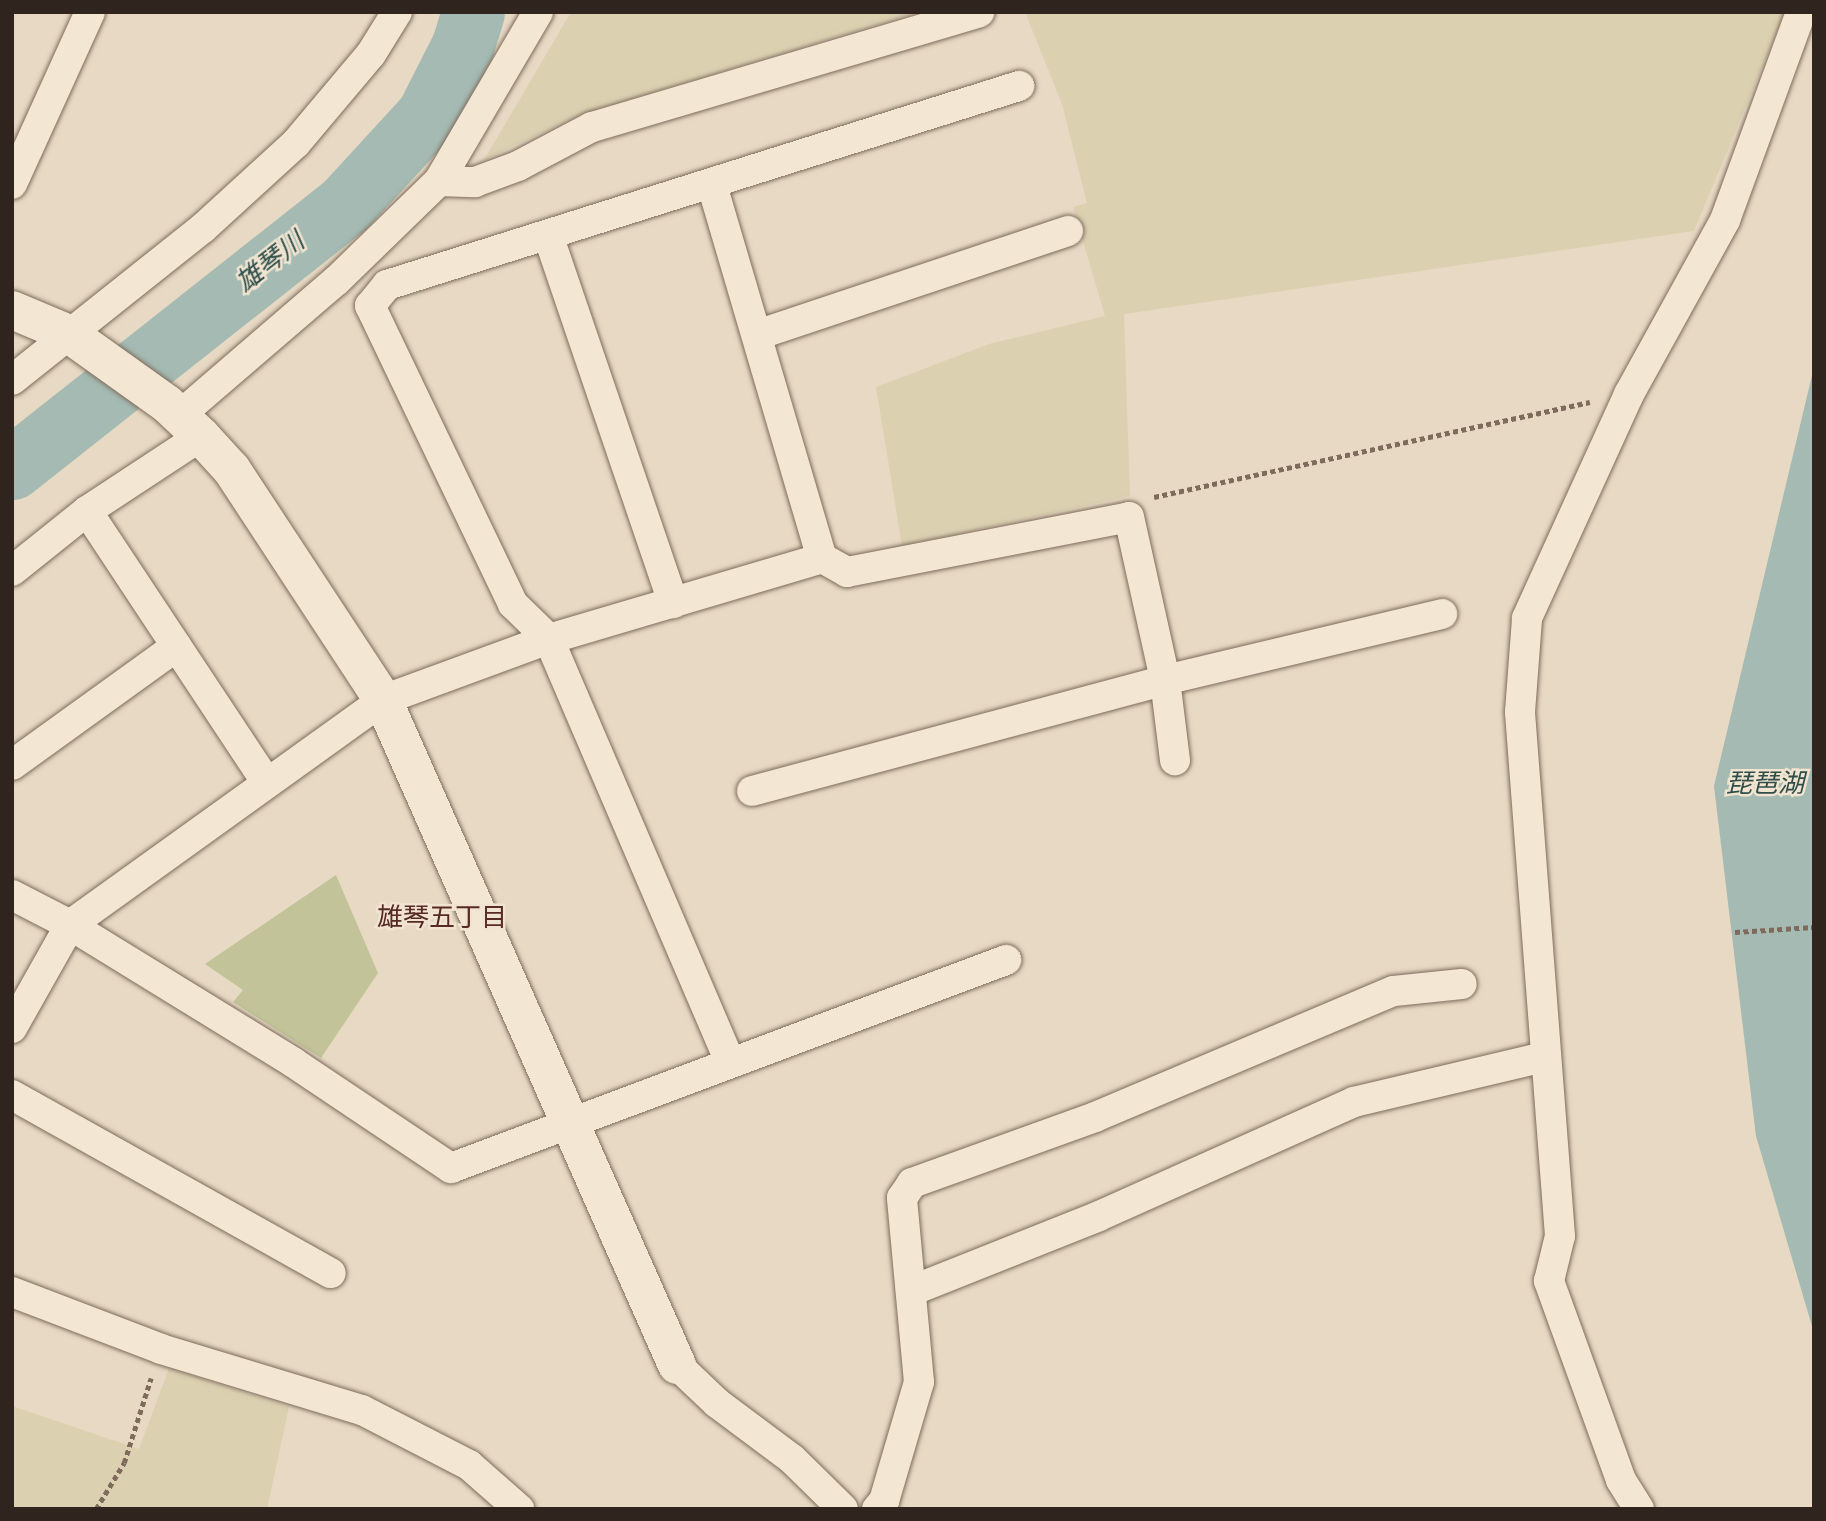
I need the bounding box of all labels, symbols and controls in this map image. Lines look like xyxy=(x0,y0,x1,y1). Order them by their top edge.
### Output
water label: 雄琴川 xyxy=(231,227,311,299)
water label: 琵琶湖 xyxy=(1726,769,1804,801)
district label: 雄琴五丁目 xyxy=(377,903,507,935)

